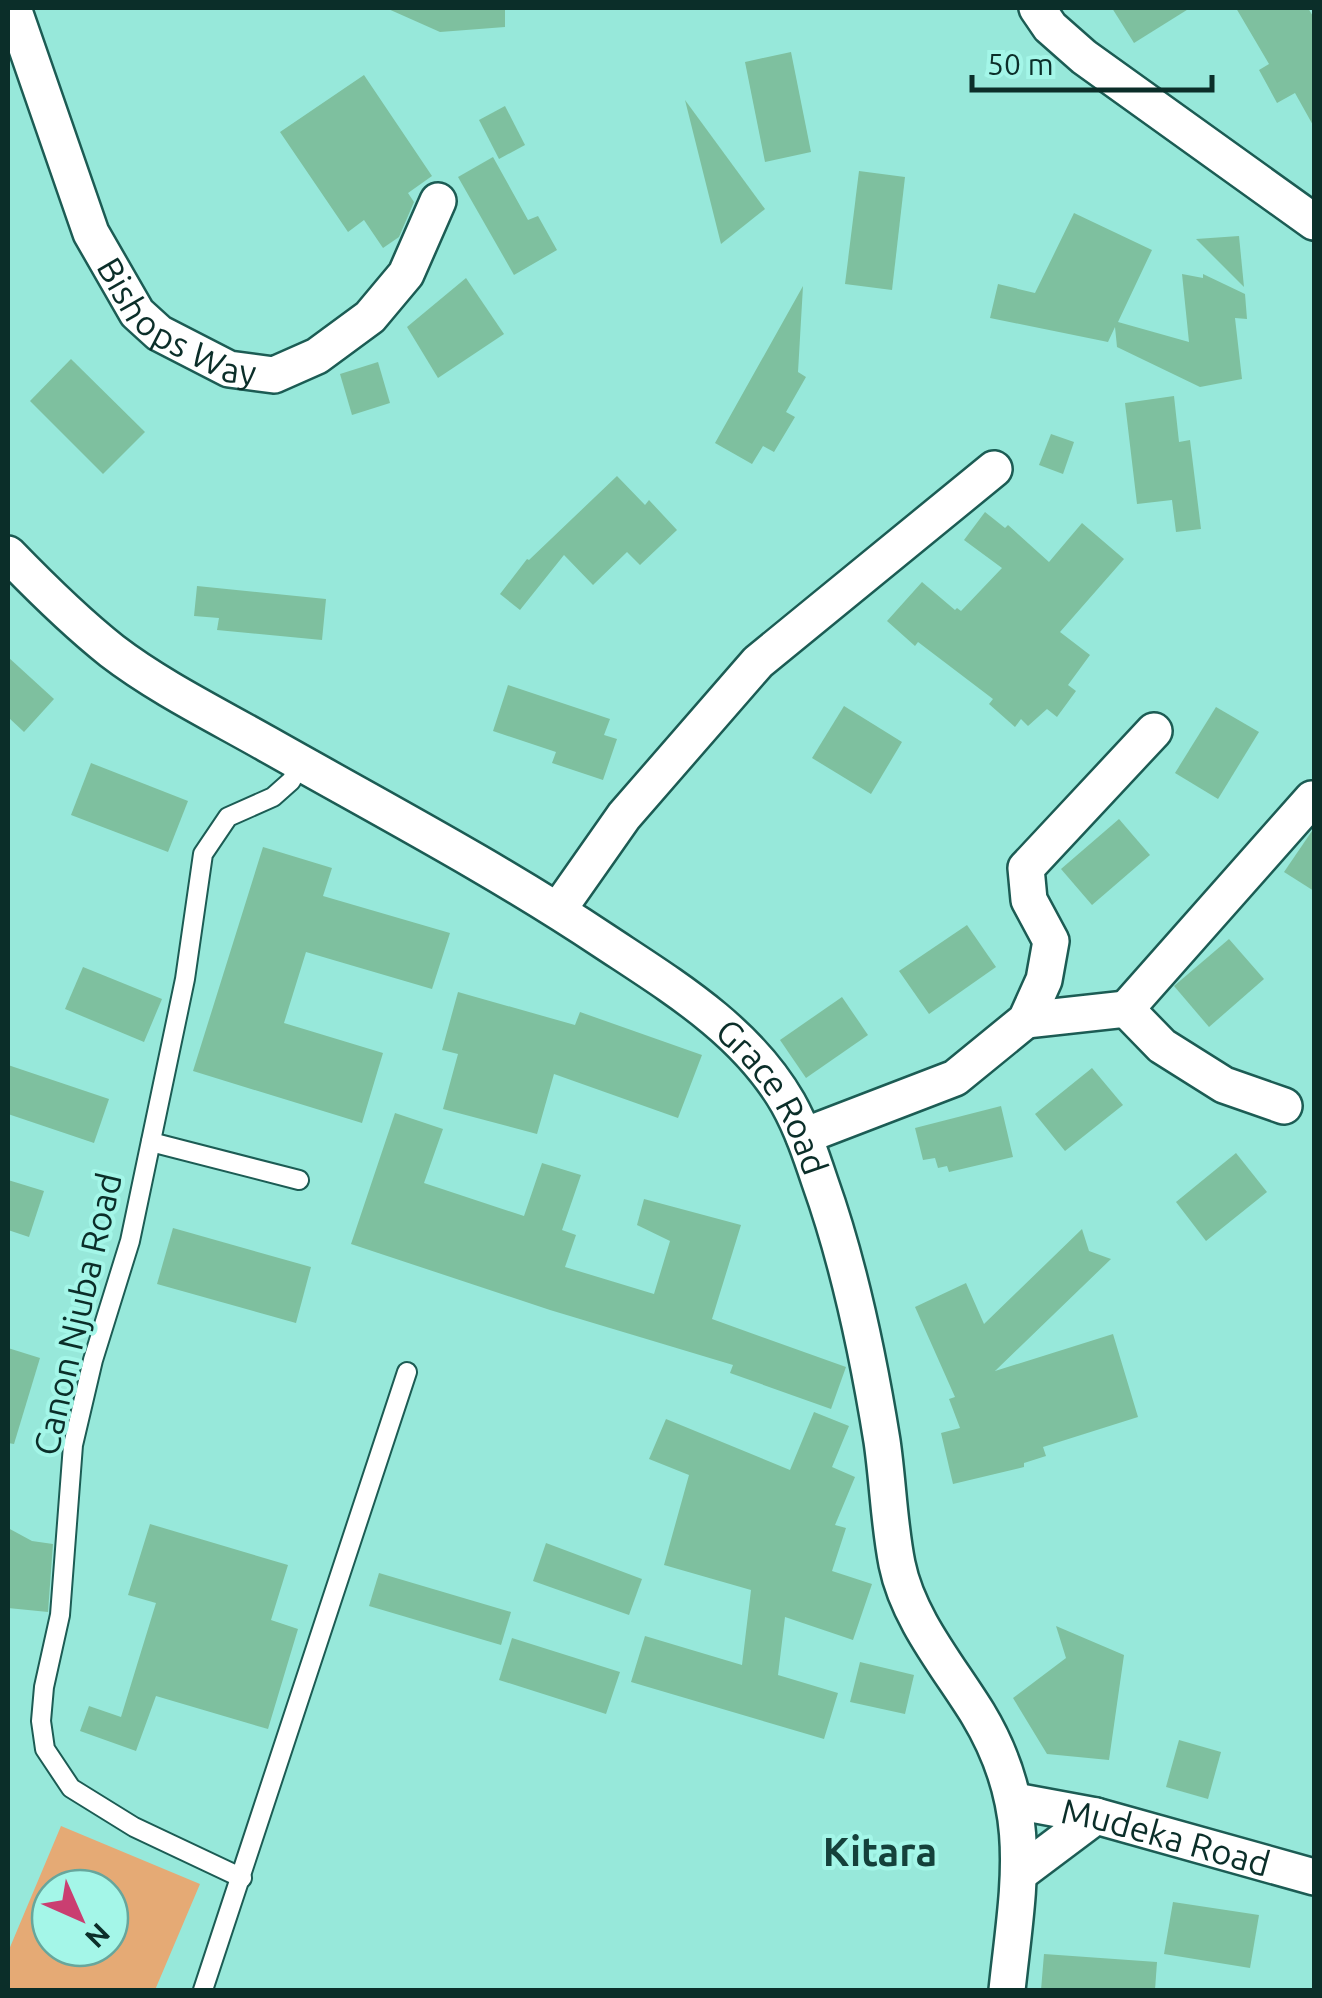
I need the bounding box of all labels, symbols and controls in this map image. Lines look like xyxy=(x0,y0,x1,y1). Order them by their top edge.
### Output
scale bar xyxy=(972,30,1212,92)
text: 50 m xyxy=(987,47,1054,81)
street label: Bishops Way xyxy=(89,250,259,392)
street label: Grace Road xyxy=(709,1010,836,1180)
street label: Canon Njuba Road xyxy=(25,1169,129,1459)
street label: Mudeka Road xyxy=(1058,1790,1275,1884)
district label: Kitara xyxy=(823,1829,937,1874)
north arrow xyxy=(30,1868,130,1968)
text: N xyxy=(80,1918,116,1954)

